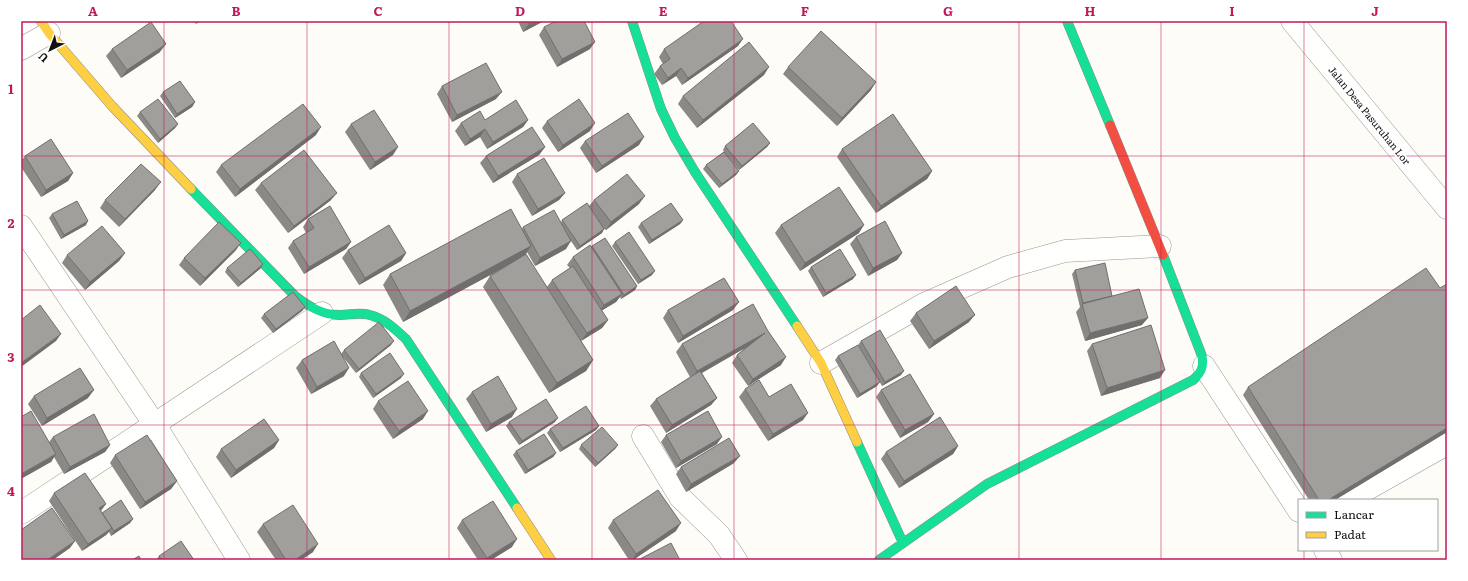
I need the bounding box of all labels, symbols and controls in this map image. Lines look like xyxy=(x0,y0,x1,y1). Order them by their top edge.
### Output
text: A xyxy=(88,1,98,20)
text: B xyxy=(232,1,241,20)
text: C xyxy=(373,1,383,20)
text: D xyxy=(515,1,525,20)
text: E xyxy=(659,1,668,20)
text: F xyxy=(801,1,809,20)
text: G xyxy=(943,1,953,20)
text: H xyxy=(1085,1,1096,20)
text: I xyxy=(1229,1,1235,20)
text: J xyxy=(1371,1,1379,20)
north arrow xyxy=(30,30,70,70)
text: U xyxy=(34,49,51,67)
street label: Jalan Desa Pasuruhan Lor xyxy=(1325,62,1415,168)
text: 1 xyxy=(8,79,14,98)
text: 2 xyxy=(8,213,15,232)
text: 3 xyxy=(7,347,15,366)
text: 4 xyxy=(7,481,15,500)
legend xyxy=(1298,499,1438,551)
text: Lancar xyxy=(1334,505,1374,523)
text: Padat xyxy=(1334,525,1366,543)

